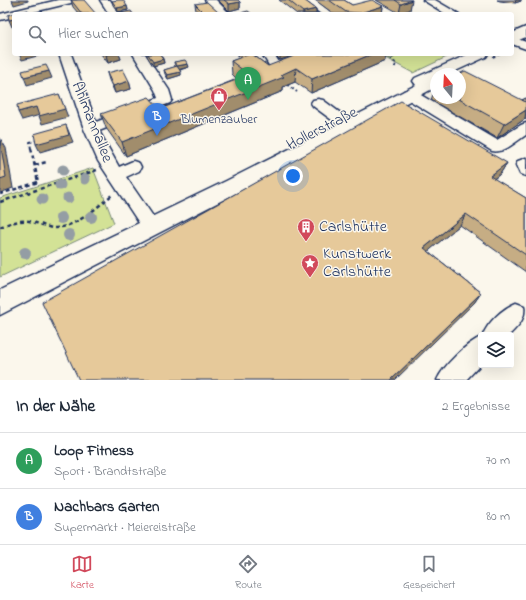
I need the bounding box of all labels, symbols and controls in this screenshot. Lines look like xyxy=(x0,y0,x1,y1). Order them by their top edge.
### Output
search box xyxy=(12,12,514,56)
icon: search xyxy=(26,23,48,45)
text: Hier suchen xyxy=(58,23,129,45)
pin: A xyxy=(235,67,261,100)
north arrow xyxy=(430,68,466,104)
street label: Ahlmannallee xyxy=(65,78,119,167)
shop icon: Blumenzauber xyxy=(209,86,229,111)
street label: Hollerstraße xyxy=(282,100,363,157)
pin: B xyxy=(144,103,170,136)
place label: Blumenzauber xyxy=(180,110,258,129)
your location xyxy=(283,166,303,186)
place label: Carlshütte xyxy=(319,215,388,239)
building icon: Carlshütte xyxy=(296,217,316,242)
place label: Kunstwerk Carlshütte xyxy=(323,242,392,284)
place icon: Kunstwerk Carlshütte xyxy=(300,253,320,278)
map controls xyxy=(478,332,514,368)
button: layers xyxy=(478,332,514,368)
text: In der Nähe xyxy=(16,394,95,419)
text: 2 Ergebnisse xyxy=(442,397,510,416)
text: Loop Fitness xyxy=(54,440,134,462)
text: A xyxy=(25,451,33,470)
text: 70 m xyxy=(486,451,510,470)
text: Sport · Brandtstraße xyxy=(54,462,166,481)
text: Nachbars Garten xyxy=(54,496,159,518)
text: B xyxy=(25,507,33,526)
text: 80 m xyxy=(486,507,510,526)
text: Supermarkt · Meiereistraße xyxy=(54,518,196,537)
tab: Karte xyxy=(71,553,94,593)
tab: Route xyxy=(235,553,262,593)
tab: Gespeichert xyxy=(403,553,455,593)

